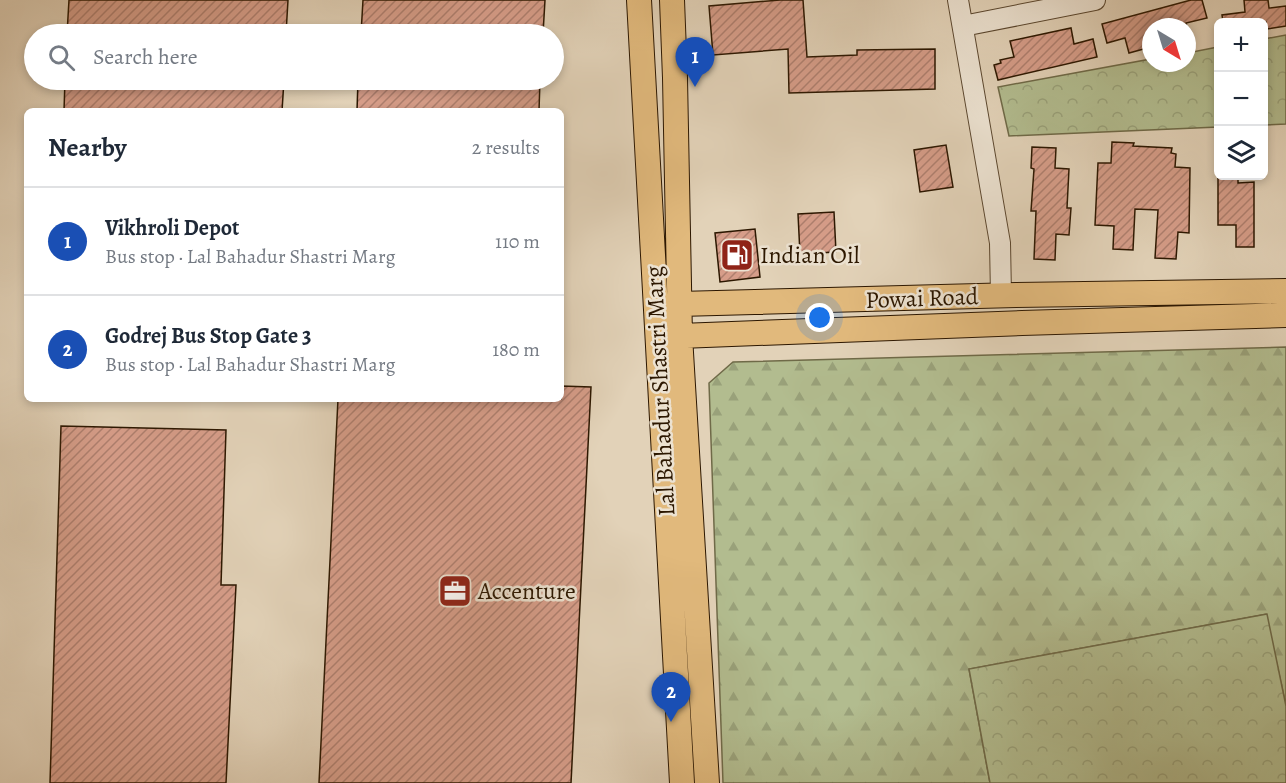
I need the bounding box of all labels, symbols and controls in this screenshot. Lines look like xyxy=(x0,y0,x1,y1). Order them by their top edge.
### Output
north arrow xyxy=(1142,18,1196,72)
map controls xyxy=(1214,18,1268,180)
button: + xyxy=(1214,18,1268,72)
search box xyxy=(24,24,564,90)
pin: 1 xyxy=(676,38,714,87)
icon: search xyxy=(45,41,78,74)
text: Search here xyxy=(93,42,198,72)
button: − xyxy=(1214,72,1268,126)
button: layers xyxy=(1214,126,1268,180)
text: Nearby xyxy=(48,130,127,165)
text: 2 results xyxy=(472,134,540,161)
text: Vikhroli Depot xyxy=(105,213,239,243)
text: 1 xyxy=(64,228,71,255)
text: 110 m xyxy=(495,228,540,255)
fuel station icon: Indian Oil xyxy=(719,237,755,273)
place label: Indian Oil xyxy=(760,239,860,271)
text: Bus stop · Lal Bahadur Shastri Marg xyxy=(105,243,396,270)
street label: Lal Bahadur Shastri Marg xyxy=(637,265,683,517)
street label: Powai Road xyxy=(865,280,979,316)
your location xyxy=(805,303,834,332)
text: Godrej Bus Stop Gate 3 xyxy=(105,321,311,351)
text: 2 xyxy=(63,336,72,363)
text: 180 m xyxy=(492,336,540,363)
text: Bus stop · Lal Bahadur Shastri Marg xyxy=(105,351,396,378)
office icon: Accenture xyxy=(437,573,473,609)
place label: Accenture xyxy=(477,575,576,607)
pin: 2 xyxy=(652,672,690,722)

